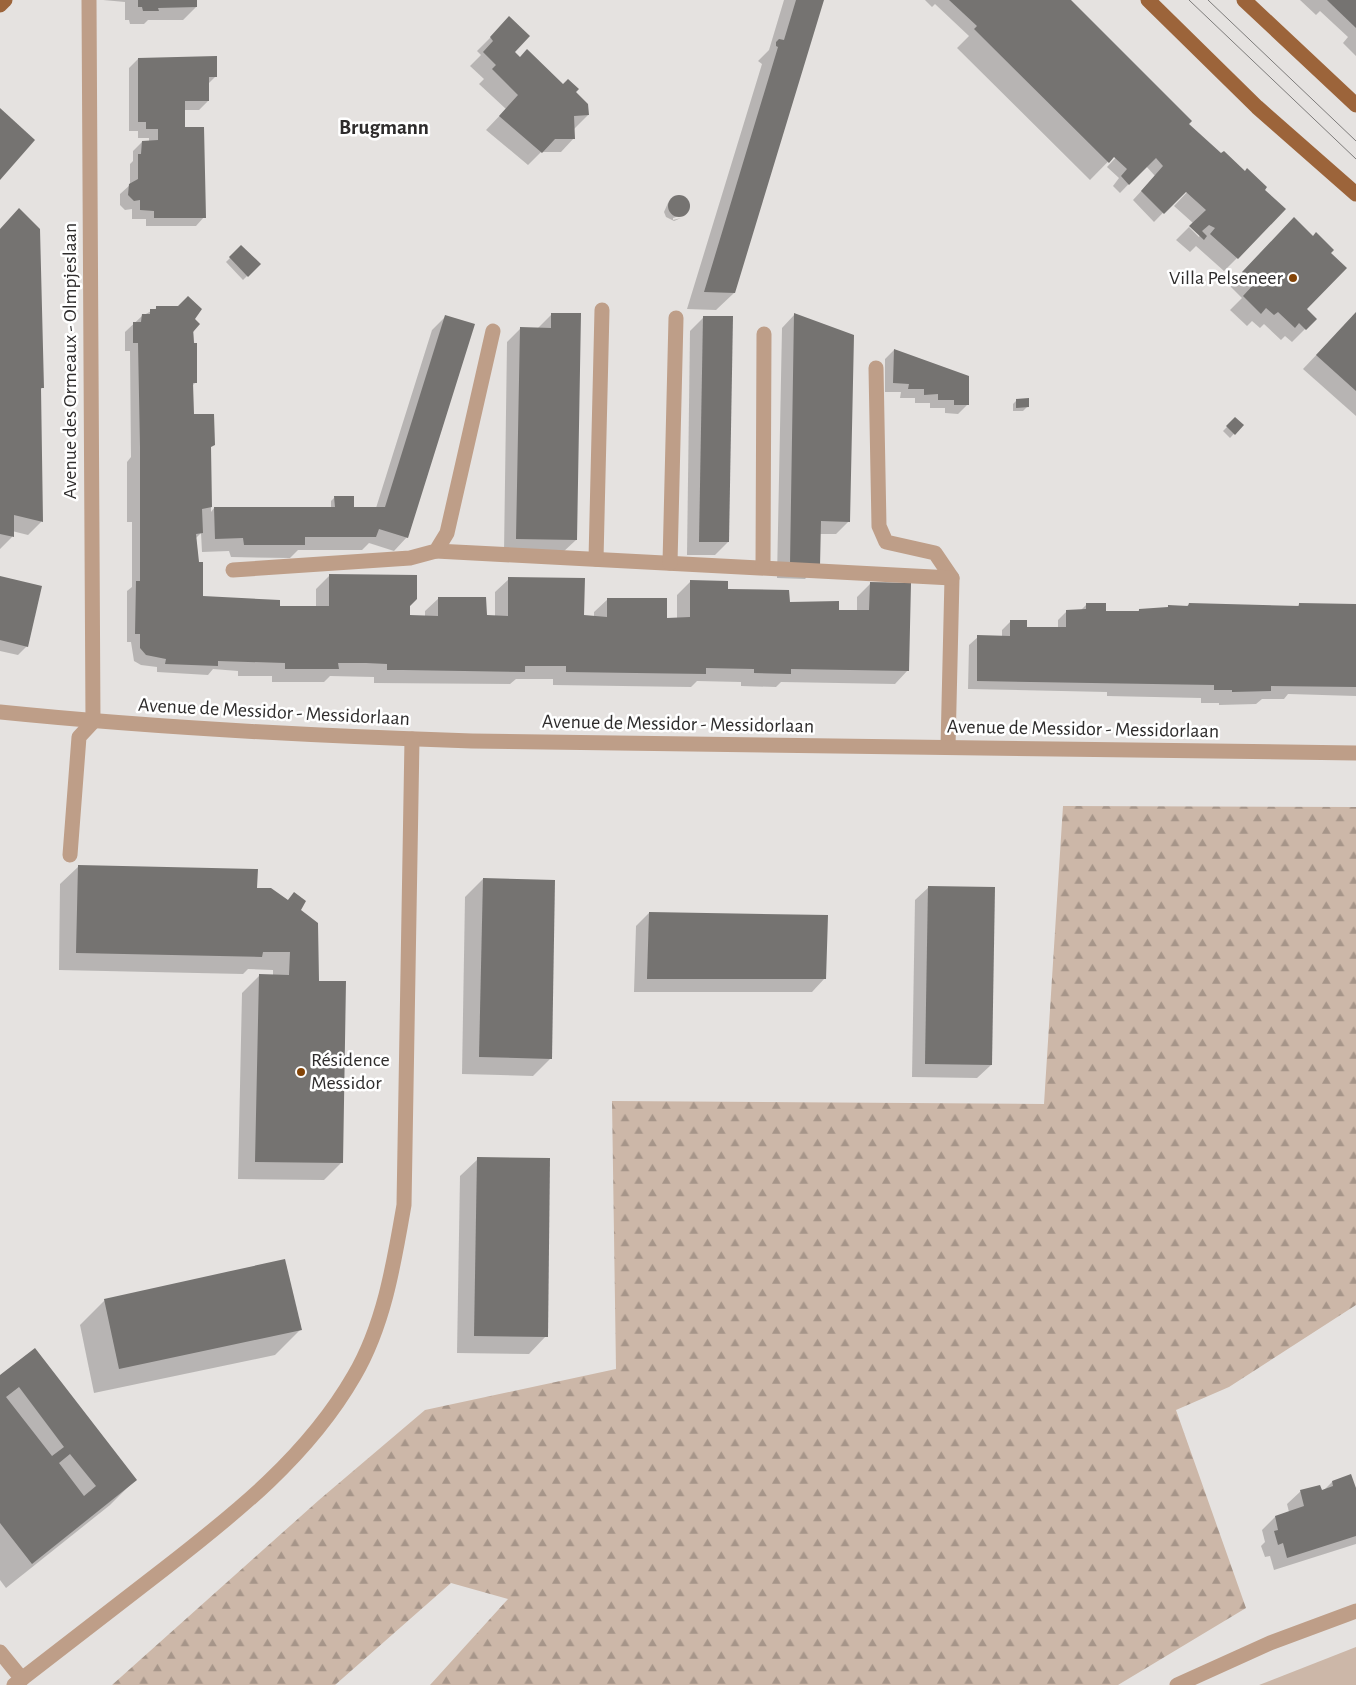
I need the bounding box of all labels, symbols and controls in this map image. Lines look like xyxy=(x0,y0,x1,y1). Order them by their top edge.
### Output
district label: Brugmann xyxy=(339,117,429,138)
street label: Avenue des Ormeaux - Olmpjeslaan xyxy=(60,223,80,499)
place label: Villa Pelseneer xyxy=(1169,268,1284,288)
marker: Villa Pelseneer xyxy=(1287,272,1299,284)
street label: Avenue de Messidor - Messidorlaan xyxy=(138,695,410,729)
street label: Avenue de Messidor - Messidorlaan xyxy=(542,712,814,736)
street label: Avenue de Messidor - Messidorlaan xyxy=(947,717,1219,741)
place label: Résidence Messidor xyxy=(311,1050,390,1093)
marker: Résidence Messidor xyxy=(295,1066,307,1078)

